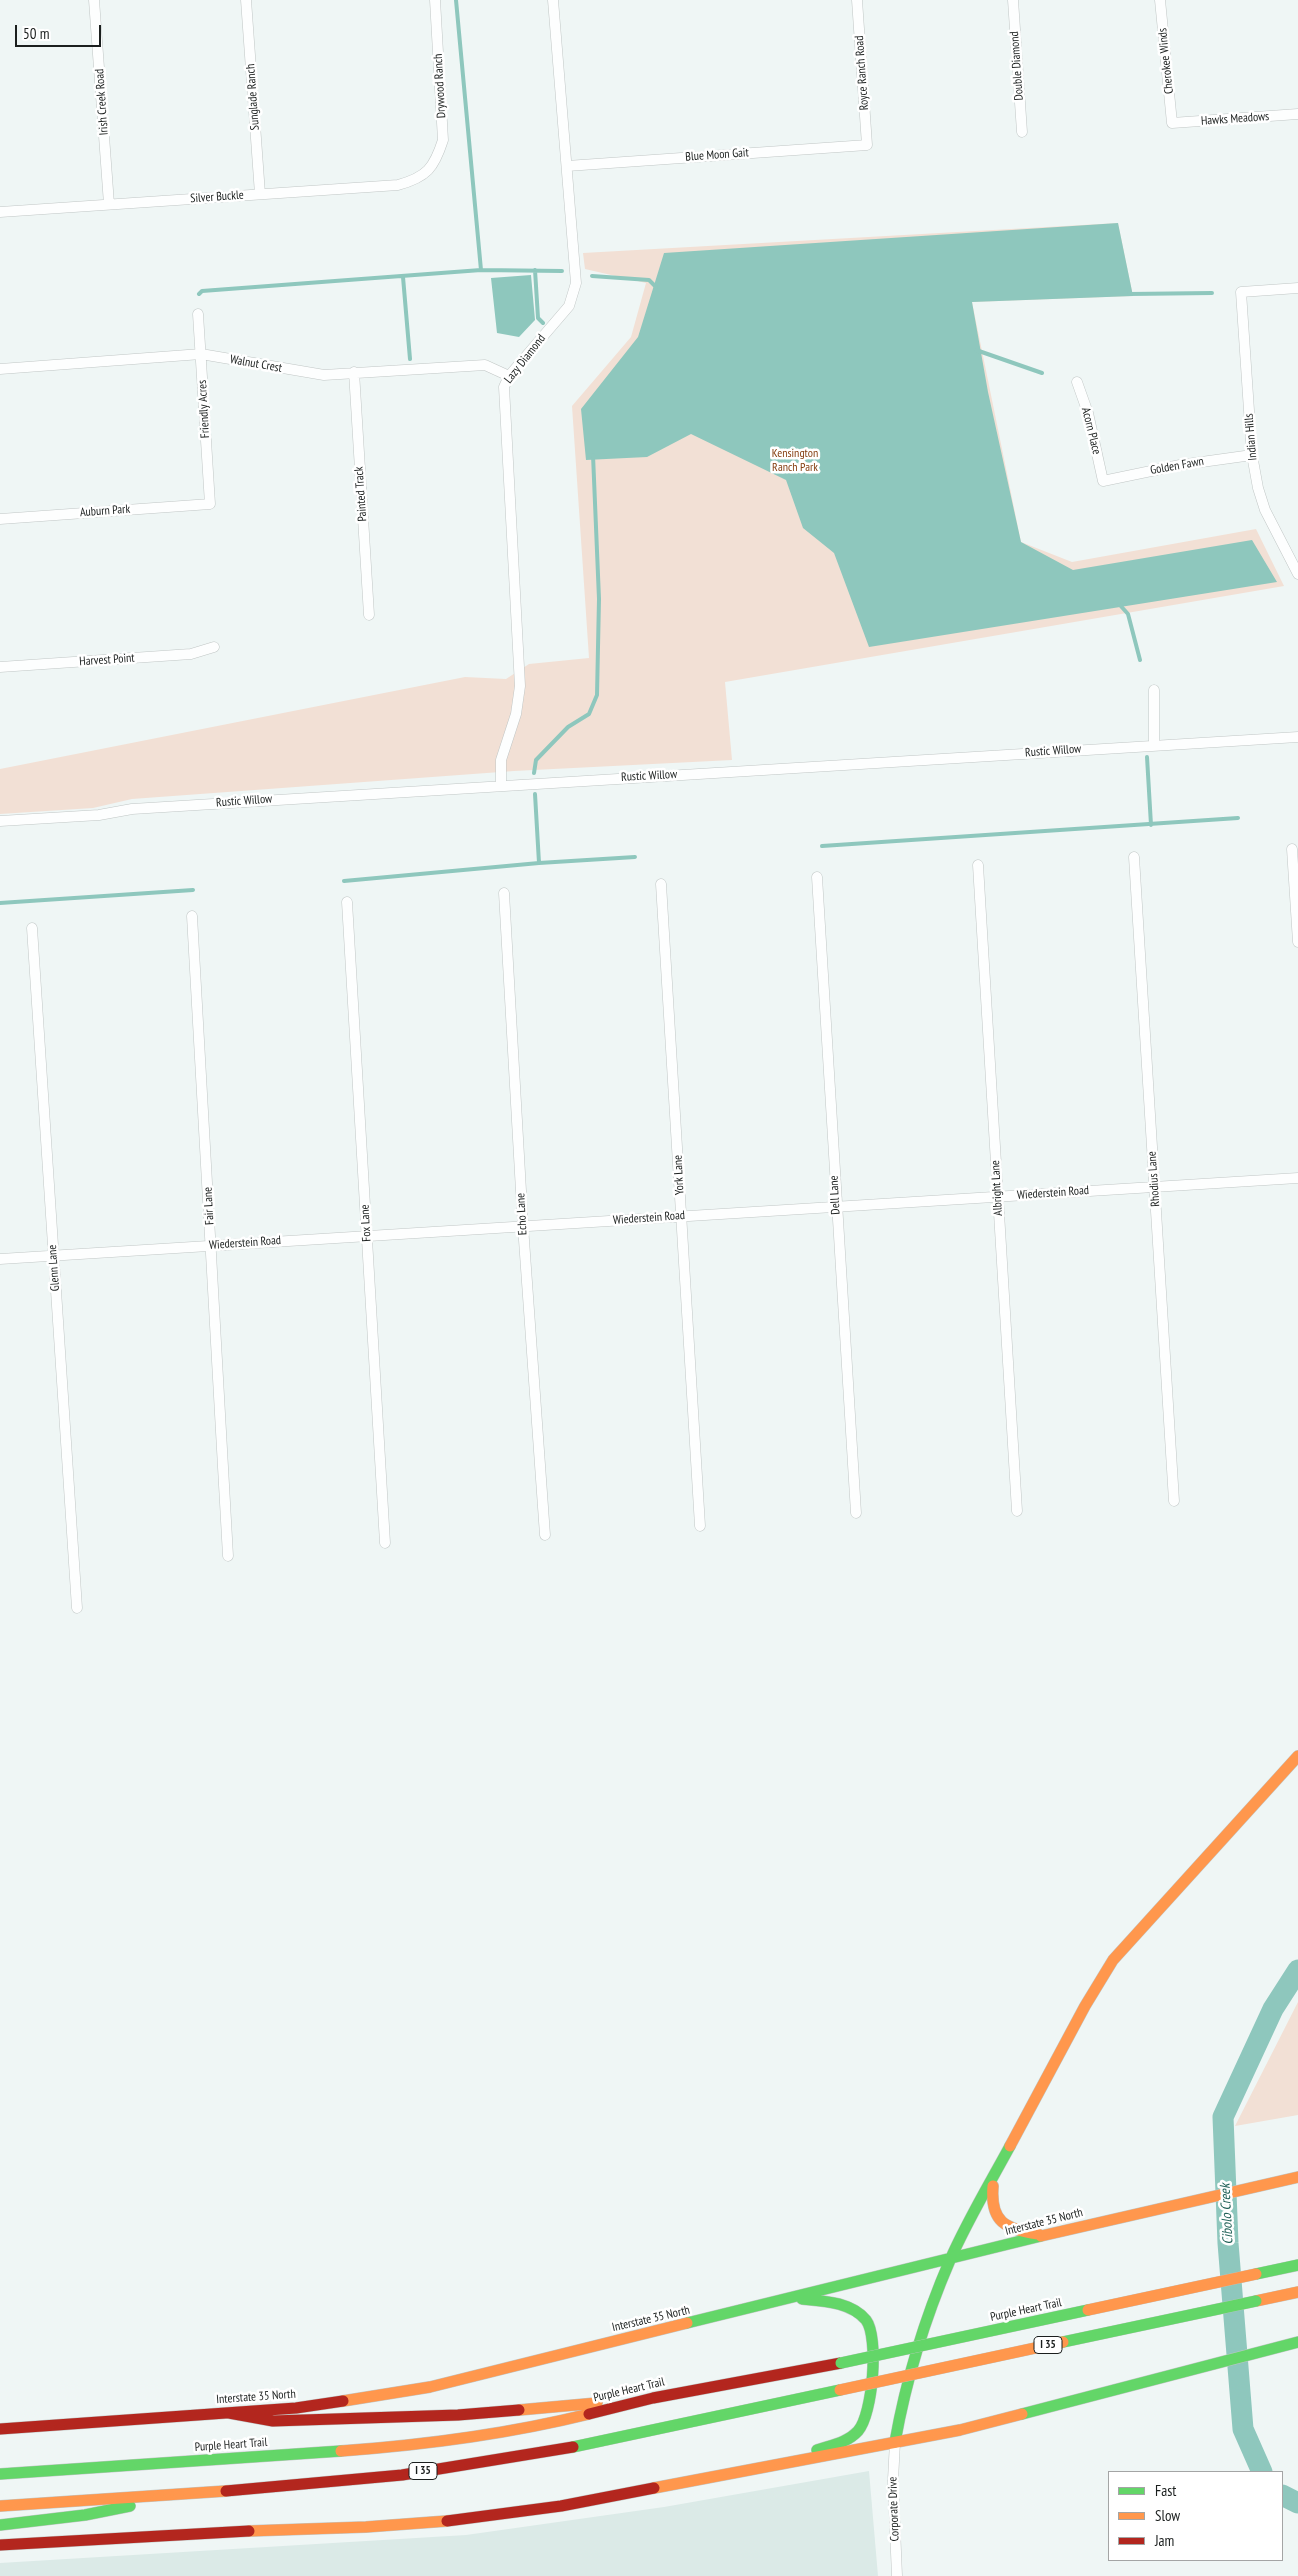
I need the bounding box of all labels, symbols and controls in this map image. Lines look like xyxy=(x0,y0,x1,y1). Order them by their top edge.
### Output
scale bar xyxy=(18,15,104,47)
text: 50 m xyxy=(23,24,49,43)
street label: Cherokee Winds xyxy=(1155,27,1177,95)
street label: Double Diamond xyxy=(1007,31,1027,101)
street label: Royce Ranch Road xyxy=(852,35,872,111)
street label: Drywood Ranch xyxy=(431,53,449,119)
street label: Sunglade Ranch xyxy=(243,63,263,131)
street label: Irish Creek Road xyxy=(92,68,112,136)
street label: Hawks Meadows xyxy=(1200,109,1270,129)
street label: Blue Moon Gait xyxy=(685,146,749,164)
street label: Silver Buckle xyxy=(190,188,244,206)
street label: Lazy Diamond xyxy=(501,332,549,386)
street label: Walnut Crest xyxy=(229,352,283,376)
street label: Friendly Acres xyxy=(195,380,213,438)
street label: Acorn Place xyxy=(1078,406,1104,456)
street label: Indian Hills xyxy=(1242,413,1260,461)
park label: Kensington Ranch Park xyxy=(772,447,818,475)
street label: Golden Fawn xyxy=(1149,454,1205,478)
street label: Painted Track xyxy=(352,466,370,522)
street label: Auburn Park xyxy=(79,502,131,520)
street label: Harvest Point xyxy=(79,651,135,669)
street label: Rustic Willow xyxy=(1024,742,1082,760)
street label: Rustic Willow xyxy=(621,767,677,785)
street label: Rustic Willow xyxy=(215,792,273,810)
street label: Rhodius Lane xyxy=(1145,1151,1163,1207)
street label: York Lane xyxy=(671,1155,687,1195)
street label: Albright Lane xyxy=(988,1160,1006,1216)
street label: Dell Lane xyxy=(827,1175,843,1215)
street label: Wiederstein Road xyxy=(1017,1183,1089,1203)
street label: Fair Lane xyxy=(201,1187,217,1225)
street label: Echo Lane xyxy=(514,1193,530,1235)
street label: Fox Lane xyxy=(358,1204,374,1242)
street label: Wiederstein Road xyxy=(613,1208,685,1228)
street label: Wiederstein Road xyxy=(209,1233,281,1253)
street label: Glenn Lane xyxy=(45,1244,63,1292)
water label: Cibolo Creek xyxy=(1217,2183,1237,2245)
street label: Interstate 35 North xyxy=(1004,2205,1084,2239)
street label: Purple Heart Trail xyxy=(989,2295,1063,2325)
street label: Interstate 35 North xyxy=(611,2303,691,2335)
road number: I 35 xyxy=(1034,2336,1062,2354)
street label: Purple Heart Trail xyxy=(592,2375,666,2405)
street label: Interstate 35 North xyxy=(216,2387,296,2407)
street label: Purple Heart Trail xyxy=(194,2435,268,2455)
road number: I 35 xyxy=(409,2462,437,2480)
legend xyxy=(1108,2471,1283,2561)
street label: Corporate Drive xyxy=(886,2476,902,2542)
text: Fast xyxy=(1155,2481,1176,2500)
text: Slow xyxy=(1155,2506,1180,2525)
text: Jam xyxy=(1155,2531,1174,2550)

